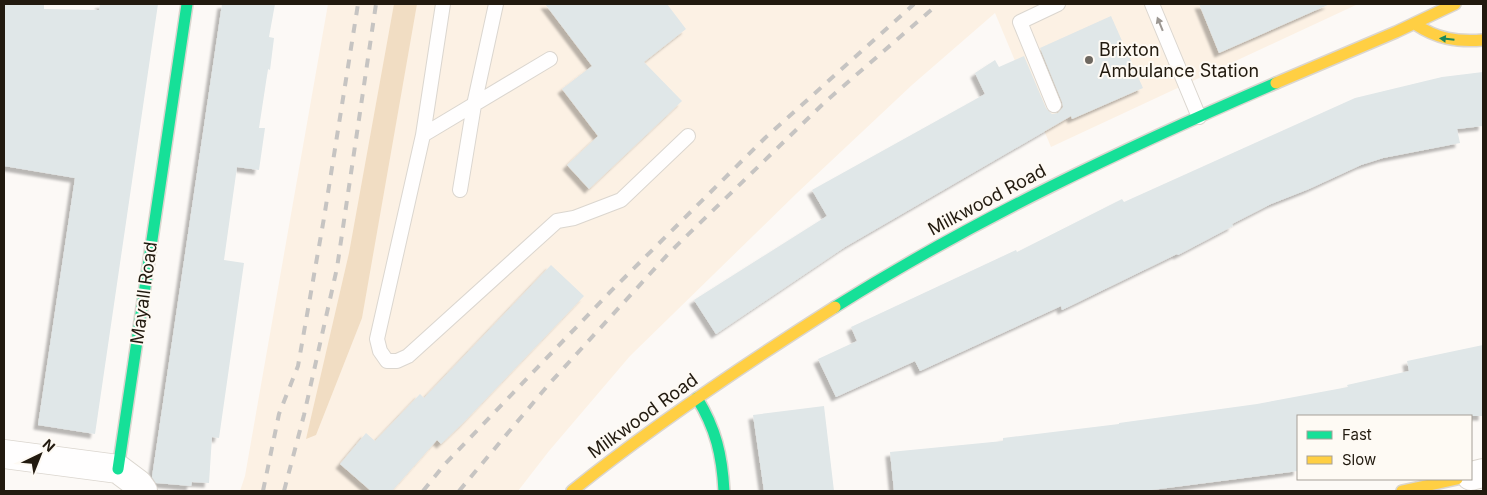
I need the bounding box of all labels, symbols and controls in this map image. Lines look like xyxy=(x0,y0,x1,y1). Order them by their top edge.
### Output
one-way arrow xyxy=(1156,17,1164,31)
one-way arrow xyxy=(1439,35,1455,43)
place label: Brixton Ambulance Station xyxy=(1099,39,1259,81)
marker: Brixton Ambulance Station xyxy=(1083,54,1095,66)
street label: Milkwood Road xyxy=(924,160,1049,239)
street label: Mayall Road xyxy=(126,240,161,346)
street label: Milkwood Road xyxy=(584,369,702,462)
legend xyxy=(1297,415,1472,480)
text: Fast xyxy=(1342,425,1372,444)
north arrow xyxy=(15,430,65,480)
text: N xyxy=(40,435,59,455)
text: Slow xyxy=(1342,450,1376,469)

